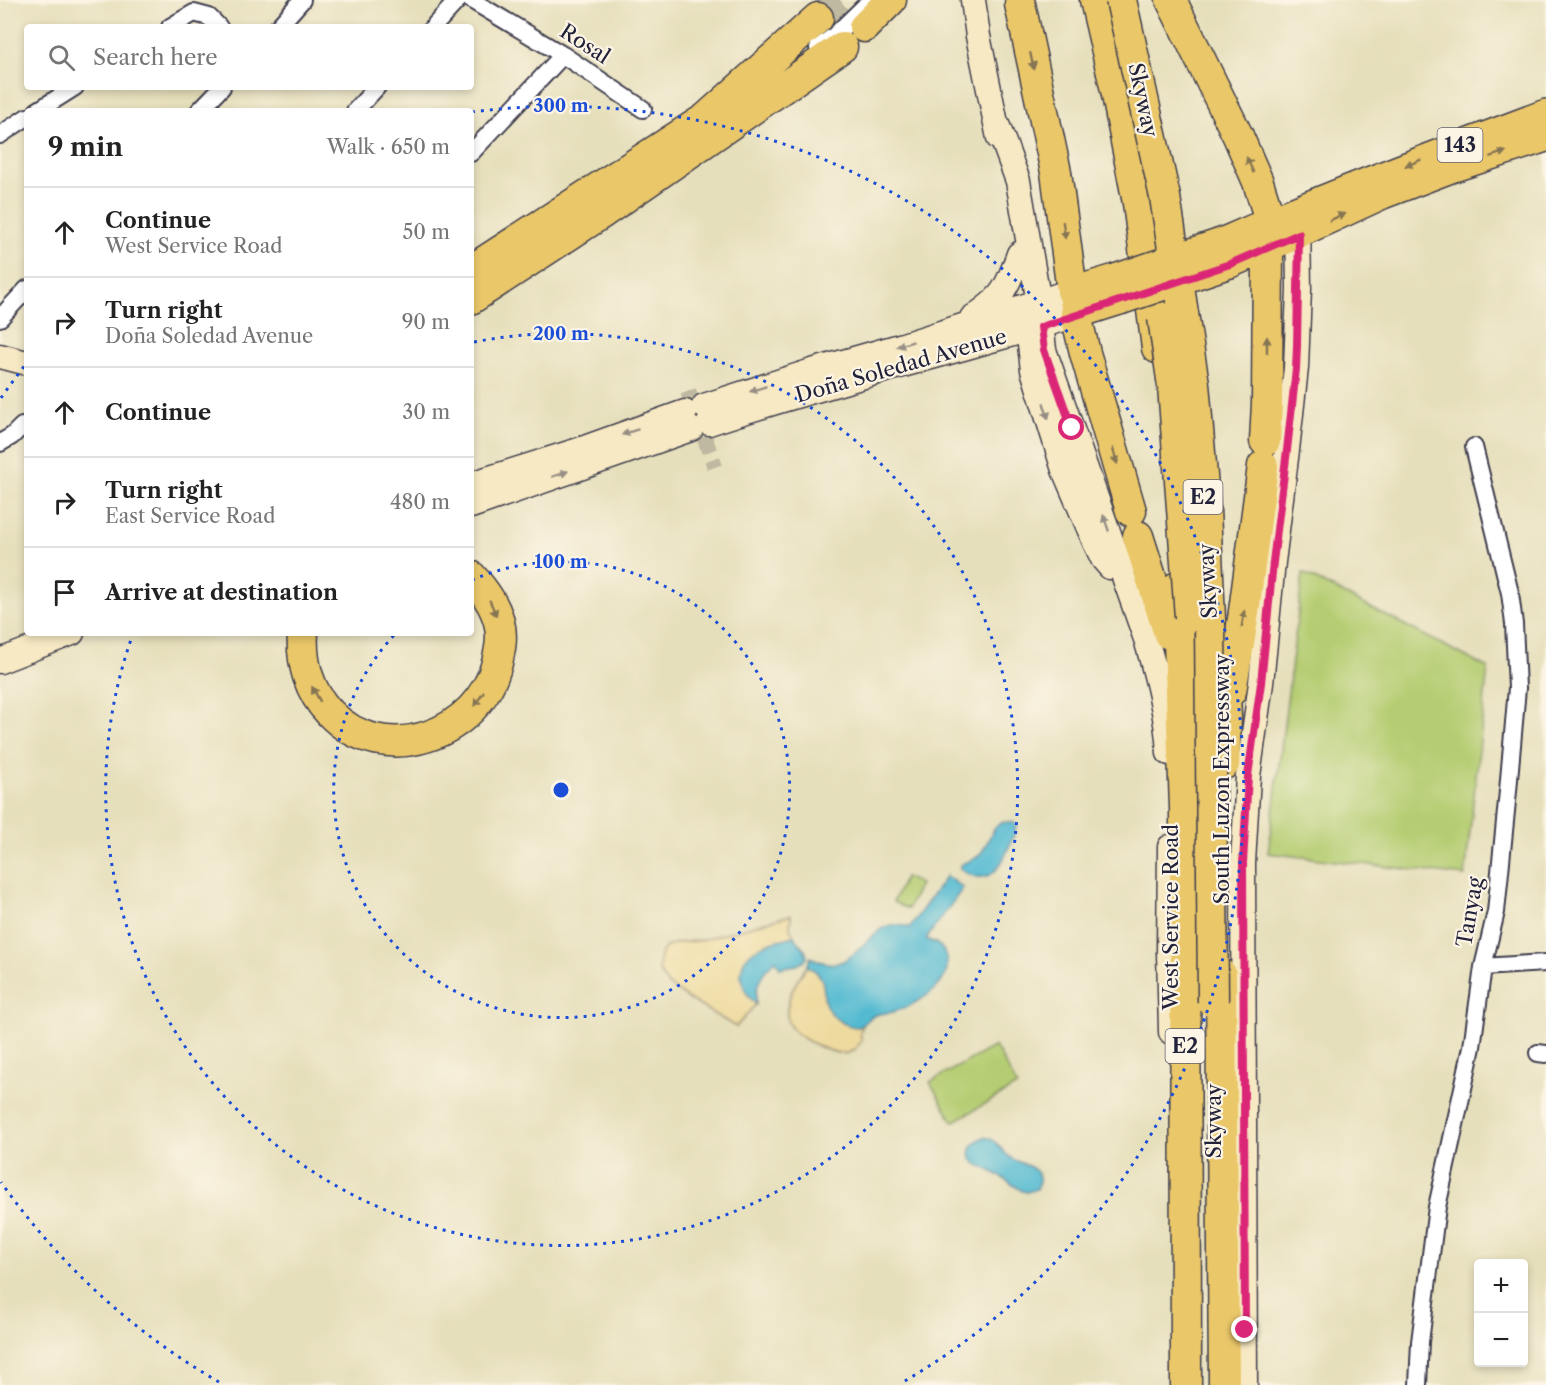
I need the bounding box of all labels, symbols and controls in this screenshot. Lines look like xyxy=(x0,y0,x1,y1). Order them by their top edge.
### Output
street label: Rosal xyxy=(556,18,615,69)
search box xyxy=(24,24,474,90)
icon: search xyxy=(45,41,78,74)
text: Search here xyxy=(93,44,218,71)
one-way arrow xyxy=(1028,52,1037,71)
street label: Skyway xyxy=(1123,61,1164,140)
text: 300 m xyxy=(533,95,589,117)
road number: 143 xyxy=(1438,128,1482,162)
text: 9 min xyxy=(48,131,123,163)
text: Walk · 650 m xyxy=(327,135,450,159)
one-way arrow xyxy=(1489,149,1507,158)
one-way arrow xyxy=(1246,157,1255,174)
one-way arrow xyxy=(1403,158,1421,168)
text: Continue xyxy=(105,207,211,234)
one-way arrow xyxy=(1329,212,1346,221)
icon: ahead xyxy=(48,216,81,249)
text: 50 m xyxy=(403,220,450,244)
one-way arrow xyxy=(1059,221,1068,240)
text: West Service Road xyxy=(105,234,282,258)
text: Turn right xyxy=(105,297,223,324)
icon: right xyxy=(48,306,81,339)
text: 90 m xyxy=(402,310,450,334)
text: 200 m xyxy=(533,323,589,345)
street label: Doña Soledad Avenue xyxy=(792,323,1009,408)
text: Doña Soledad Avenue xyxy=(105,324,313,348)
one-way arrow xyxy=(1262,335,1272,354)
one-way arrow xyxy=(896,340,914,349)
one-way arrow xyxy=(749,384,767,394)
icon: ahead xyxy=(48,396,81,429)
text: Continue xyxy=(105,399,211,426)
text: 30 m xyxy=(402,400,450,424)
one-way arrow xyxy=(1042,402,1051,420)
route start xyxy=(1058,414,1084,440)
one-way arrow xyxy=(621,427,639,437)
one-way arrow xyxy=(1111,447,1120,465)
one-way arrow xyxy=(551,469,569,478)
text: Turn right xyxy=(105,477,223,504)
road number: E2 xyxy=(1184,480,1222,514)
icon: right xyxy=(48,486,81,519)
text: 480 m xyxy=(390,490,450,514)
text: East Service Road xyxy=(105,504,275,528)
one-way arrow xyxy=(1100,514,1110,532)
street label: Skyway xyxy=(1193,543,1222,619)
text: 100 m xyxy=(534,551,588,573)
icon: arrive xyxy=(48,576,81,609)
text: Arrive at destination xyxy=(105,579,338,606)
one-way arrow xyxy=(488,599,498,617)
one-way arrow xyxy=(1239,609,1248,628)
street label: South Luzon Expressway xyxy=(1209,653,1234,904)
one-way arrow xyxy=(311,685,321,702)
one-way arrow xyxy=(473,690,485,706)
centre of rings xyxy=(551,780,571,800)
street label: West Service Road xyxy=(1158,824,1183,1011)
street label: Tanyag xyxy=(1451,874,1488,949)
road number: E2 xyxy=(1166,1029,1204,1063)
street label: Skyway xyxy=(1201,1083,1226,1159)
map controls xyxy=(1474,1259,1528,1367)
button: + xyxy=(1474,1259,1528,1313)
button: − xyxy=(1474,1313,1528,1367)
route end xyxy=(1231,1316,1257,1342)

